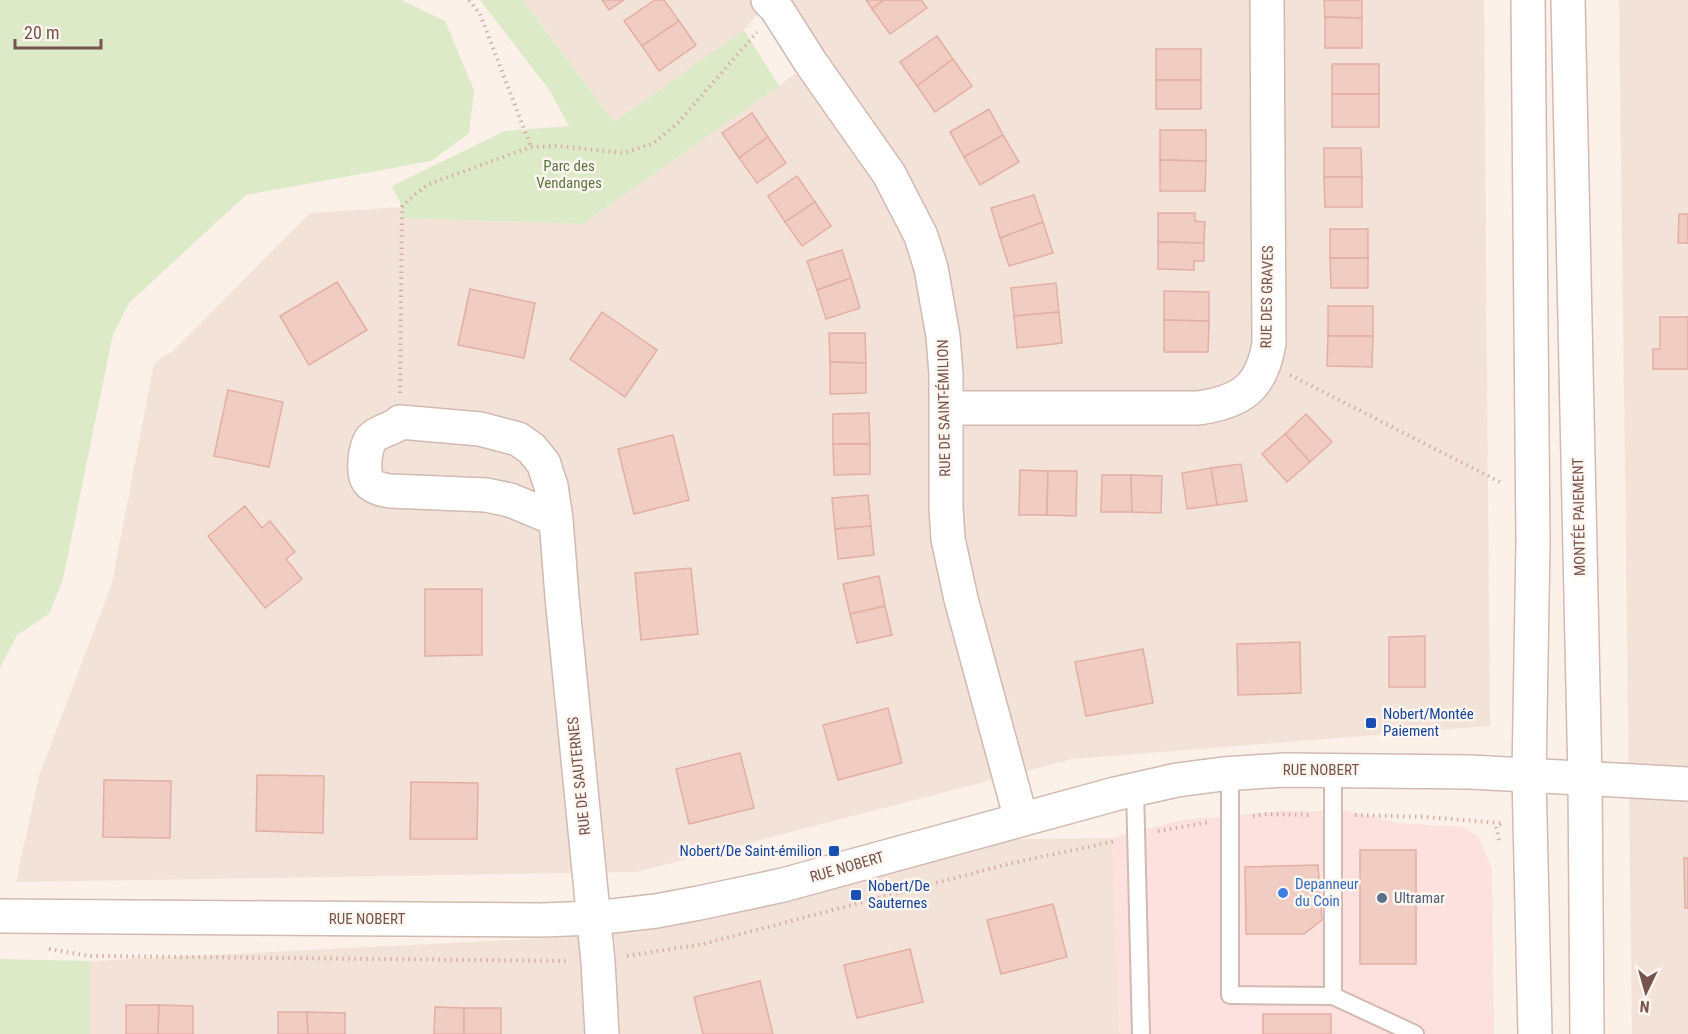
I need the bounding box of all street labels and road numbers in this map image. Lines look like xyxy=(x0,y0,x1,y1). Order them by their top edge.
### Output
street label: RUE DES GRAVES xyxy=(1257,245,1277,349)
street label: RUE DE SAINT-ÉMILION xyxy=(934,339,954,477)
street label: MONTÉE PAIEMENT xyxy=(1569,457,1589,576)
street label: RUE DE SAUTERNES xyxy=(564,716,594,836)
street label: RUE NOBERT xyxy=(1283,761,1359,779)
street label: RUE NOBERT xyxy=(808,848,886,886)
street label: RUE NOBERT xyxy=(329,910,405,928)

